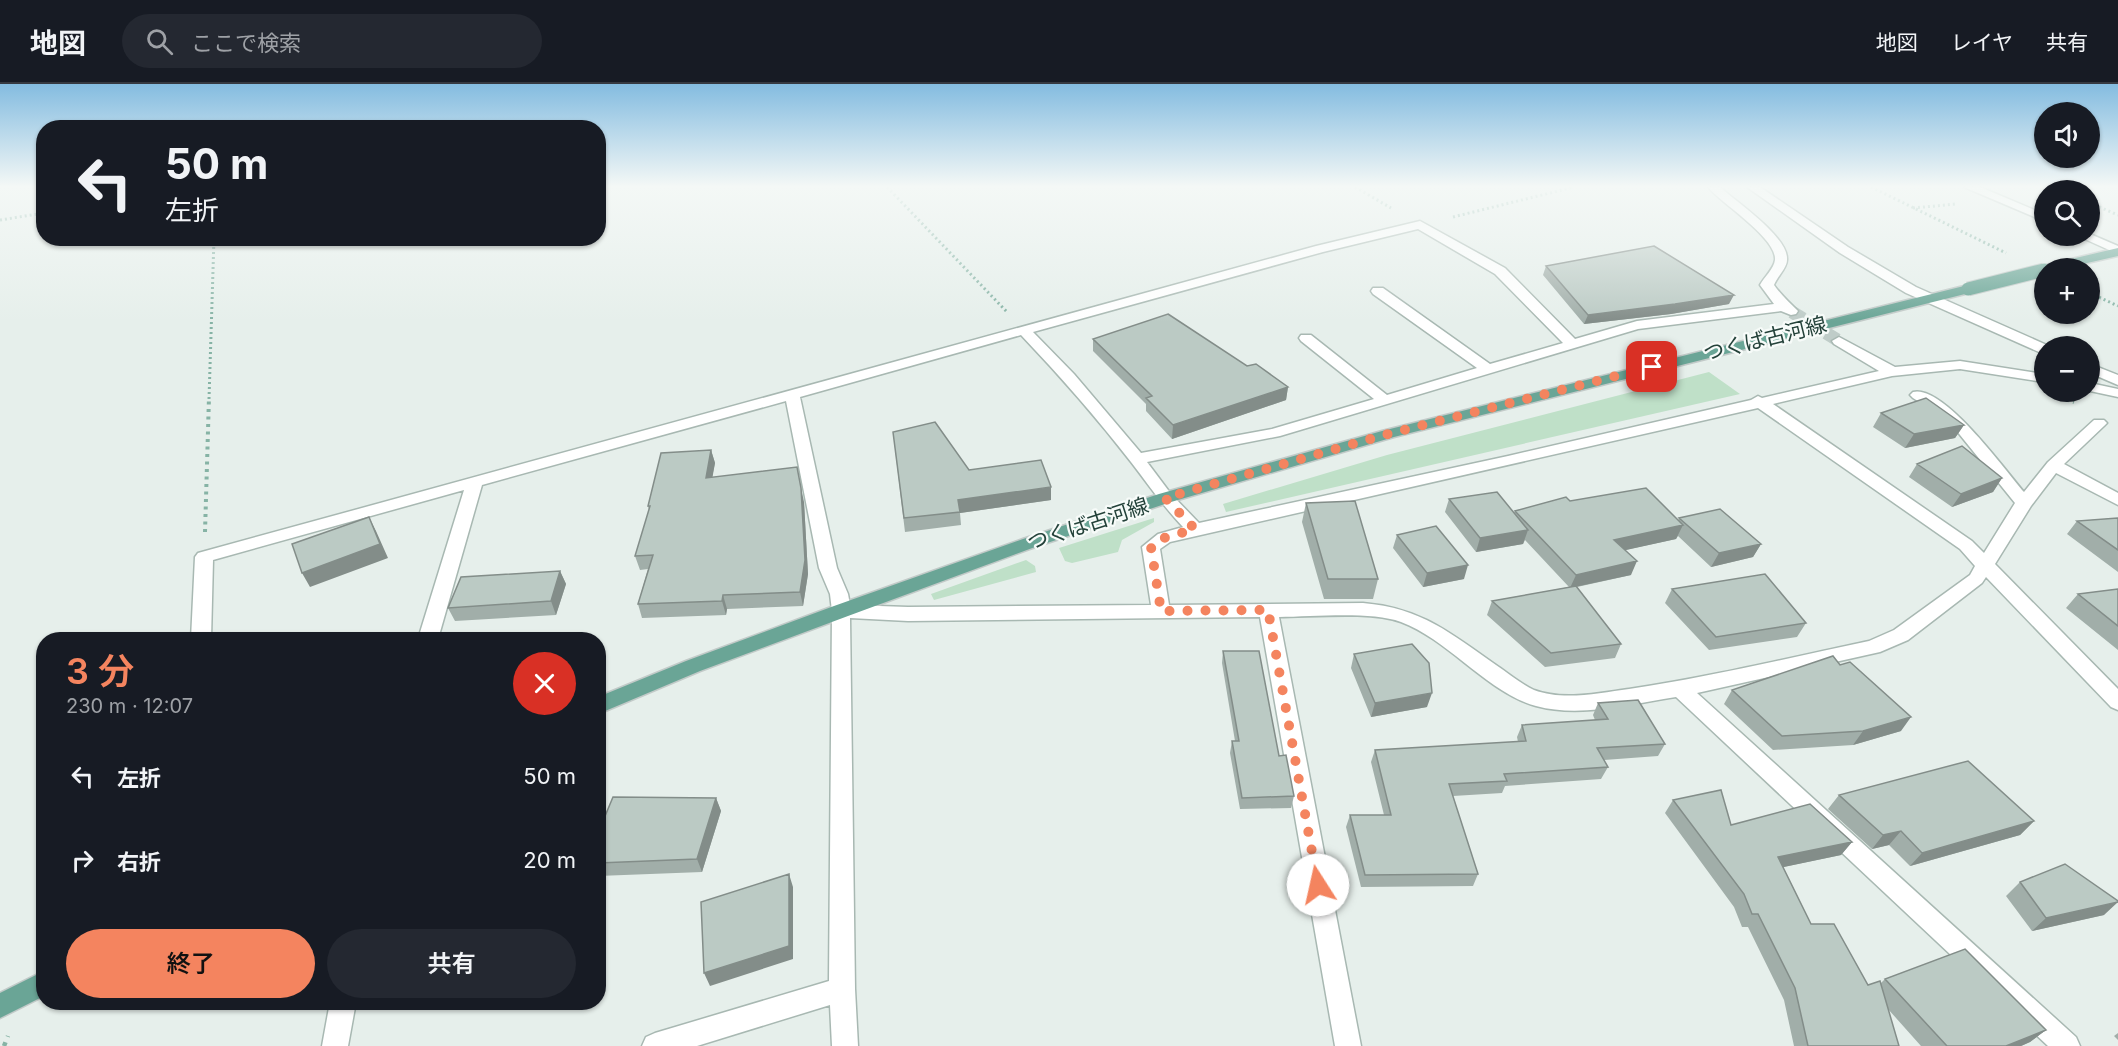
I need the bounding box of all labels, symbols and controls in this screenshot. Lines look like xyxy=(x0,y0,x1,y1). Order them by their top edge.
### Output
search box xyxy=(122,14,542,68)
icon: search xyxy=(143,25,176,58)
text: 地図 xyxy=(30,26,86,60)
text: ここで検索 xyxy=(191,30,301,56)
text: 地図 xyxy=(1876,30,1918,55)
text: レイヤ xyxy=(1951,30,2013,55)
text: 共有 xyxy=(2046,30,2088,55)
map controls xyxy=(2034,102,2100,402)
button: sound xyxy=(2034,102,2100,168)
text: 50 m xyxy=(165,138,268,189)
icon: left xyxy=(66,144,144,222)
button: search xyxy=(2034,180,2100,246)
text: 左折 xyxy=(165,194,219,227)
button: + xyxy=(2034,258,2100,324)
street label: つくば古河線 xyxy=(1701,311,1829,366)
button: − xyxy=(2034,336,2100,402)
pin xyxy=(1626,341,1677,392)
icon: arrive xyxy=(1635,350,1668,383)
street label: つくば古河線 xyxy=(1024,492,1152,555)
text: 3 分 xyxy=(66,649,134,693)
button: close xyxy=(513,652,576,715)
text: 230 m · 12:07 xyxy=(66,694,193,718)
icon: left xyxy=(66,760,99,793)
text: 50 m xyxy=(523,763,576,789)
text: 左折 xyxy=(117,765,161,791)
icon: right xyxy=(66,844,99,877)
text: 20 m xyxy=(523,847,576,873)
text: 右折 xyxy=(117,849,161,875)
position arrow xyxy=(1286,853,1350,917)
button: 終了 xyxy=(66,929,315,998)
button: 共有 xyxy=(327,929,576,998)

